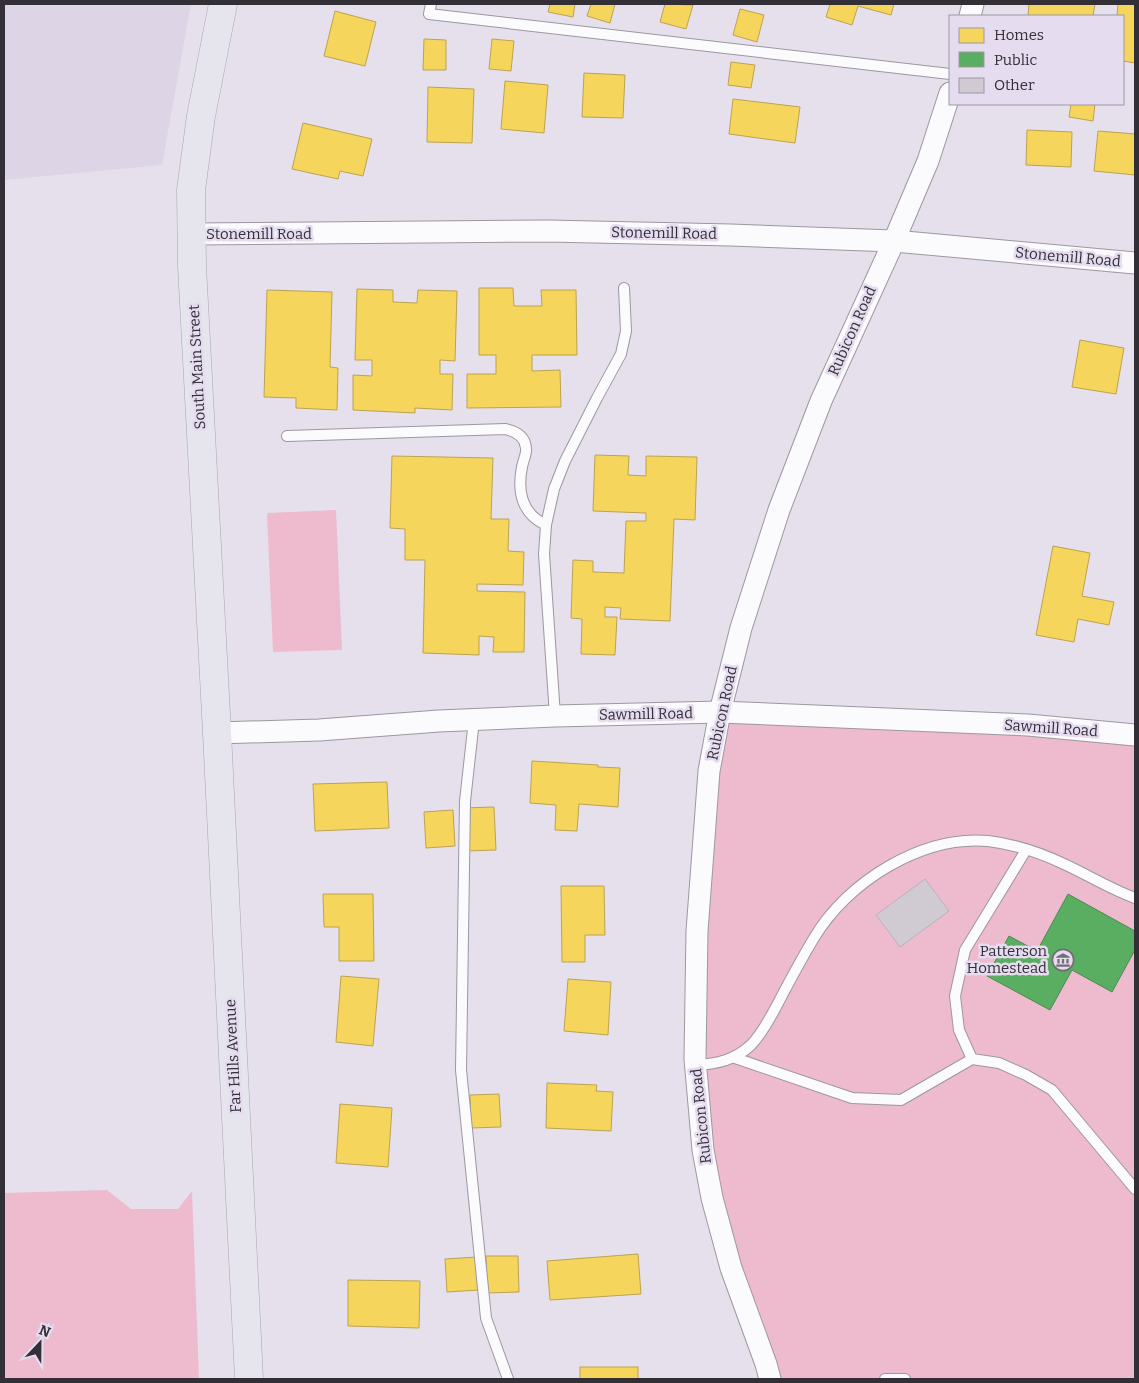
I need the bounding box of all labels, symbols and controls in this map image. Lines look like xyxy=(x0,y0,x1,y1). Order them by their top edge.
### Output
legend xyxy=(949,15,1124,105)
text: Homes xyxy=(994,26,1044,44)
text: Public xyxy=(994,51,1038,69)
text: Other xyxy=(994,76,1035,94)
street label: Stonemill Road xyxy=(611,223,717,243)
street label: Stonemill Road xyxy=(206,225,312,243)
street label: Stonemill Road xyxy=(1014,243,1122,271)
street label: Rubicon Road xyxy=(824,283,880,378)
street label: South Main Street xyxy=(185,304,209,430)
street label: Rubicon Road xyxy=(703,664,741,762)
street label: Sawmill Road xyxy=(599,704,693,724)
street label: Sawmill Road xyxy=(1003,716,1099,740)
place label: Patterson Homestead xyxy=(966,942,1048,977)
museum icon: Patterson Homestead xyxy=(1051,948,1075,972)
street label: Far Hills Avenue xyxy=(221,999,245,1113)
street label: Rubicon Road xyxy=(687,1067,715,1165)
north arrow xyxy=(15,1318,65,1368)
text: N xyxy=(36,1322,53,1341)

